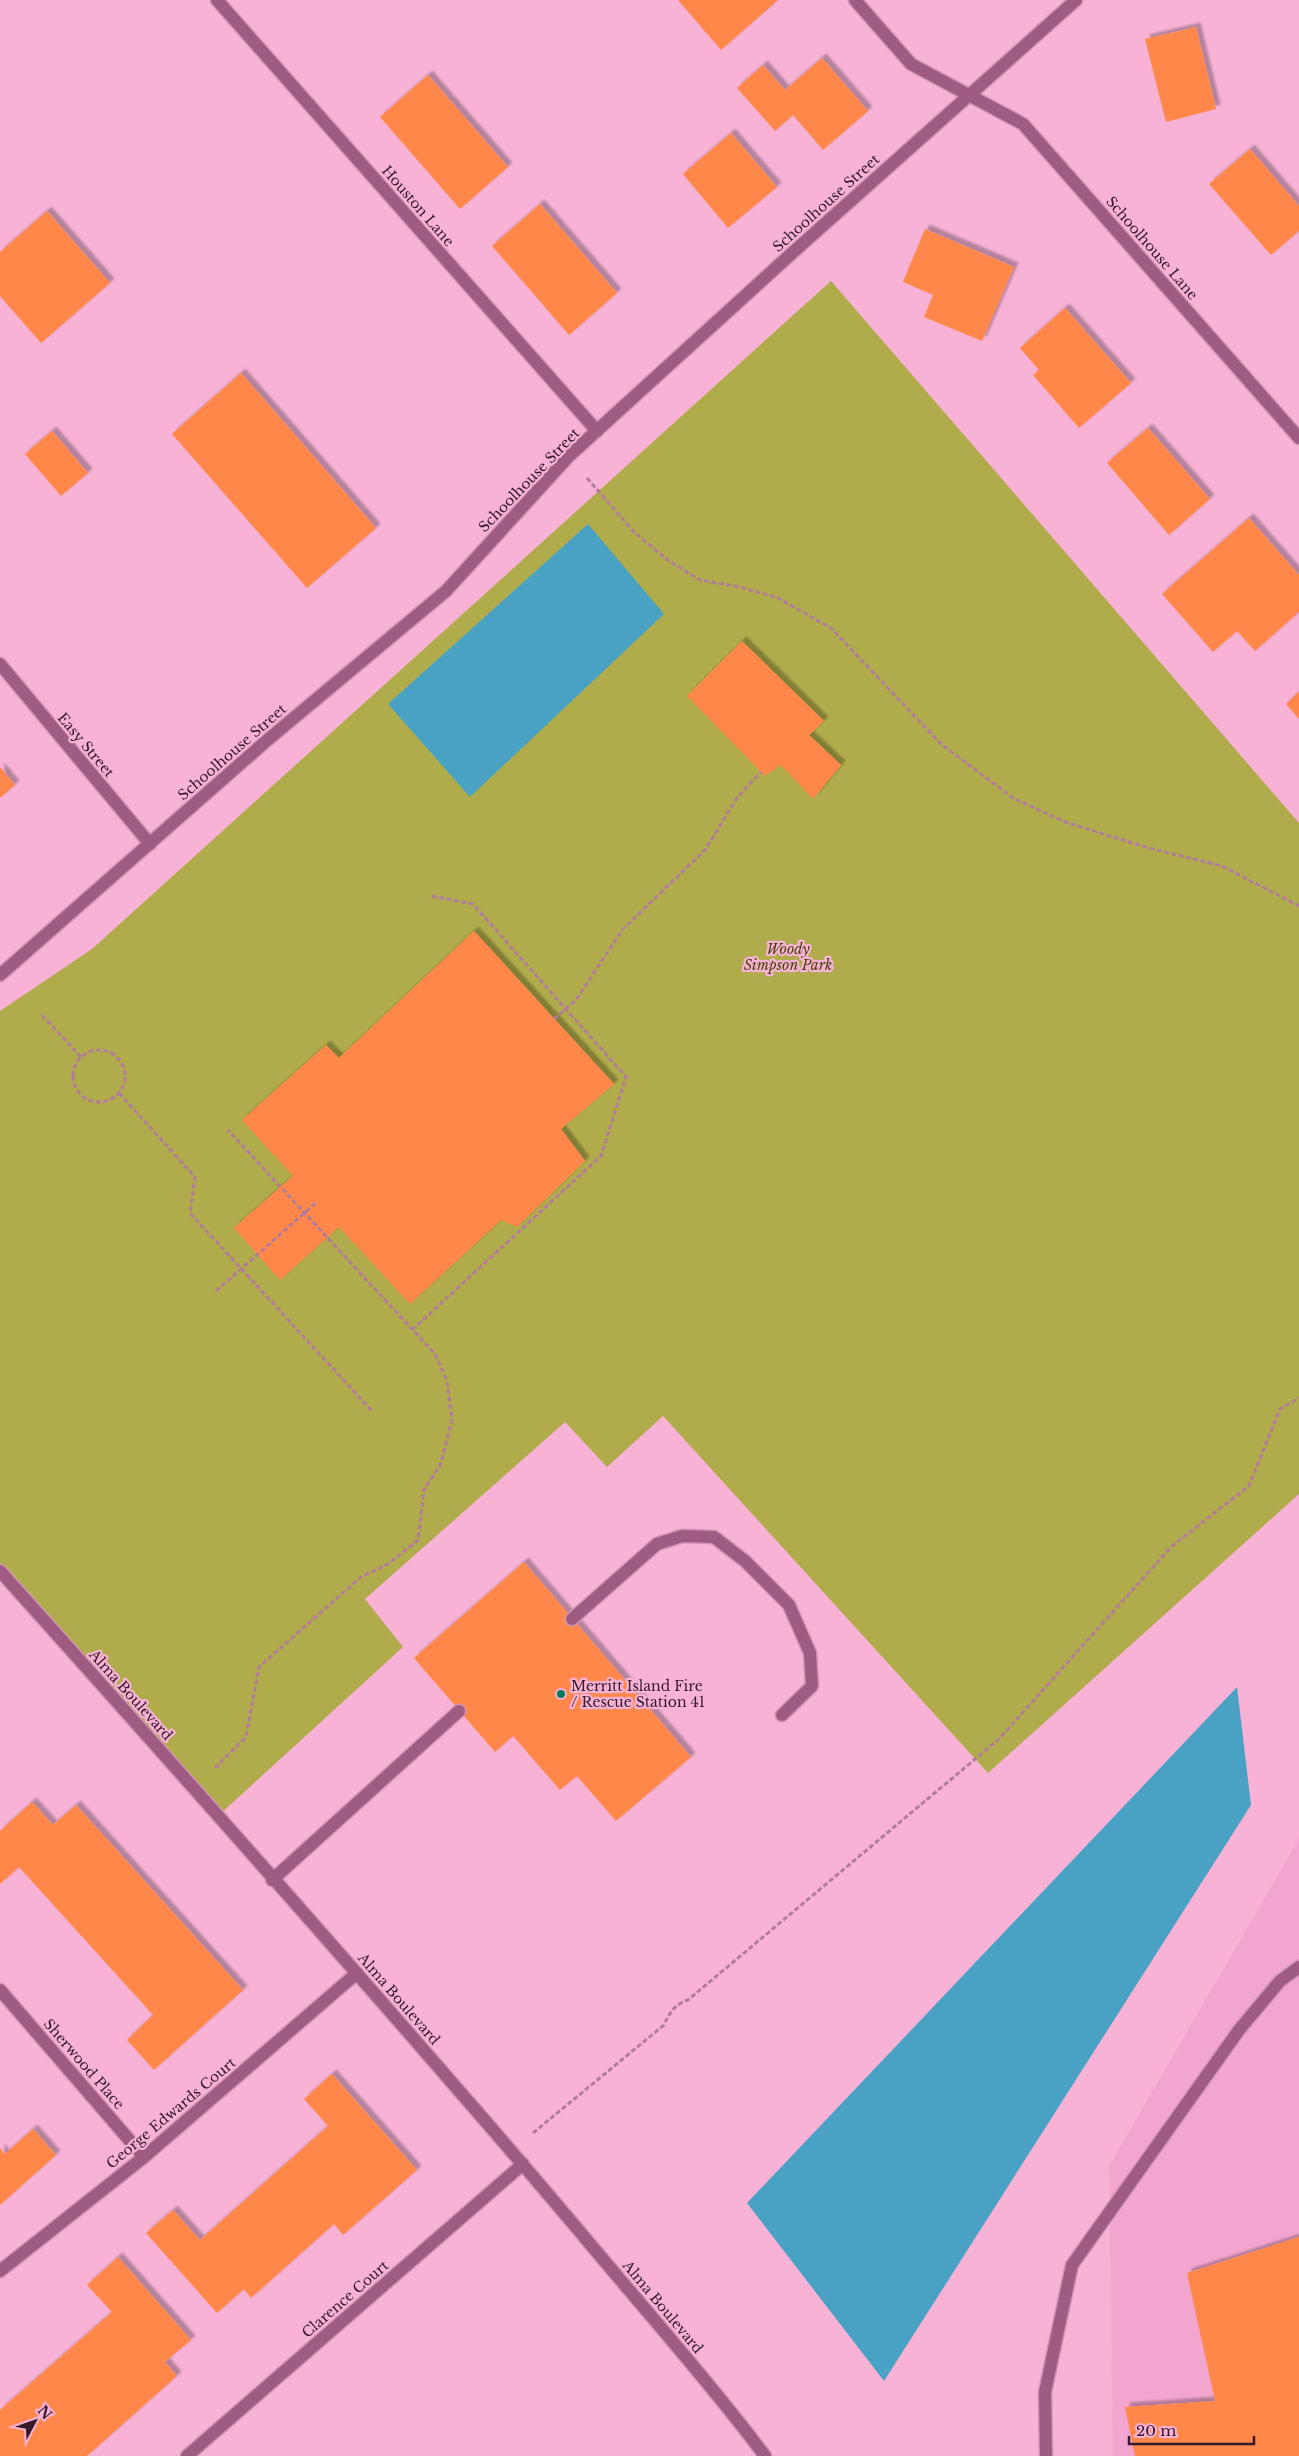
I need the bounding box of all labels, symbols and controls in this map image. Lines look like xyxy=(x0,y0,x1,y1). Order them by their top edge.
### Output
street label: Schoolhouse Street xyxy=(769,150,884,256)
street label: Houston Lane xyxy=(378,162,458,250)
street label: Schoolhouse Lane xyxy=(1102,193,1202,303)
street label: Schoolhouse Street xyxy=(475,424,584,536)
street label: Schoolhouse Street xyxy=(174,700,290,804)
street label: Easy Street xyxy=(54,709,119,782)
park label: Woody Simpson Park xyxy=(744,940,832,974)
street label: Alma Boulevard xyxy=(85,1645,177,1744)
place label: Merritt Island Fire / Rescue Station 41 xyxy=(571,1677,705,1711)
marker: Merritt Island Fire / Rescue Station 41 xyxy=(555,1688,567,1700)
street label: Alma Boulevard xyxy=(354,1949,444,2049)
street label: Sherwood Place xyxy=(40,2015,128,2113)
street label: George Edwards Court xyxy=(103,2053,240,2172)
street label: Clarence Court xyxy=(298,2256,393,2342)
street label: Alma Boulevard xyxy=(618,2256,707,2358)
north arrow xyxy=(10,2396,60,2446)
text: N xyxy=(34,2402,56,2423)
scale bar xyxy=(1129,2414,1254,2446)
text: 20 m xyxy=(1136,2421,1176,2440)

